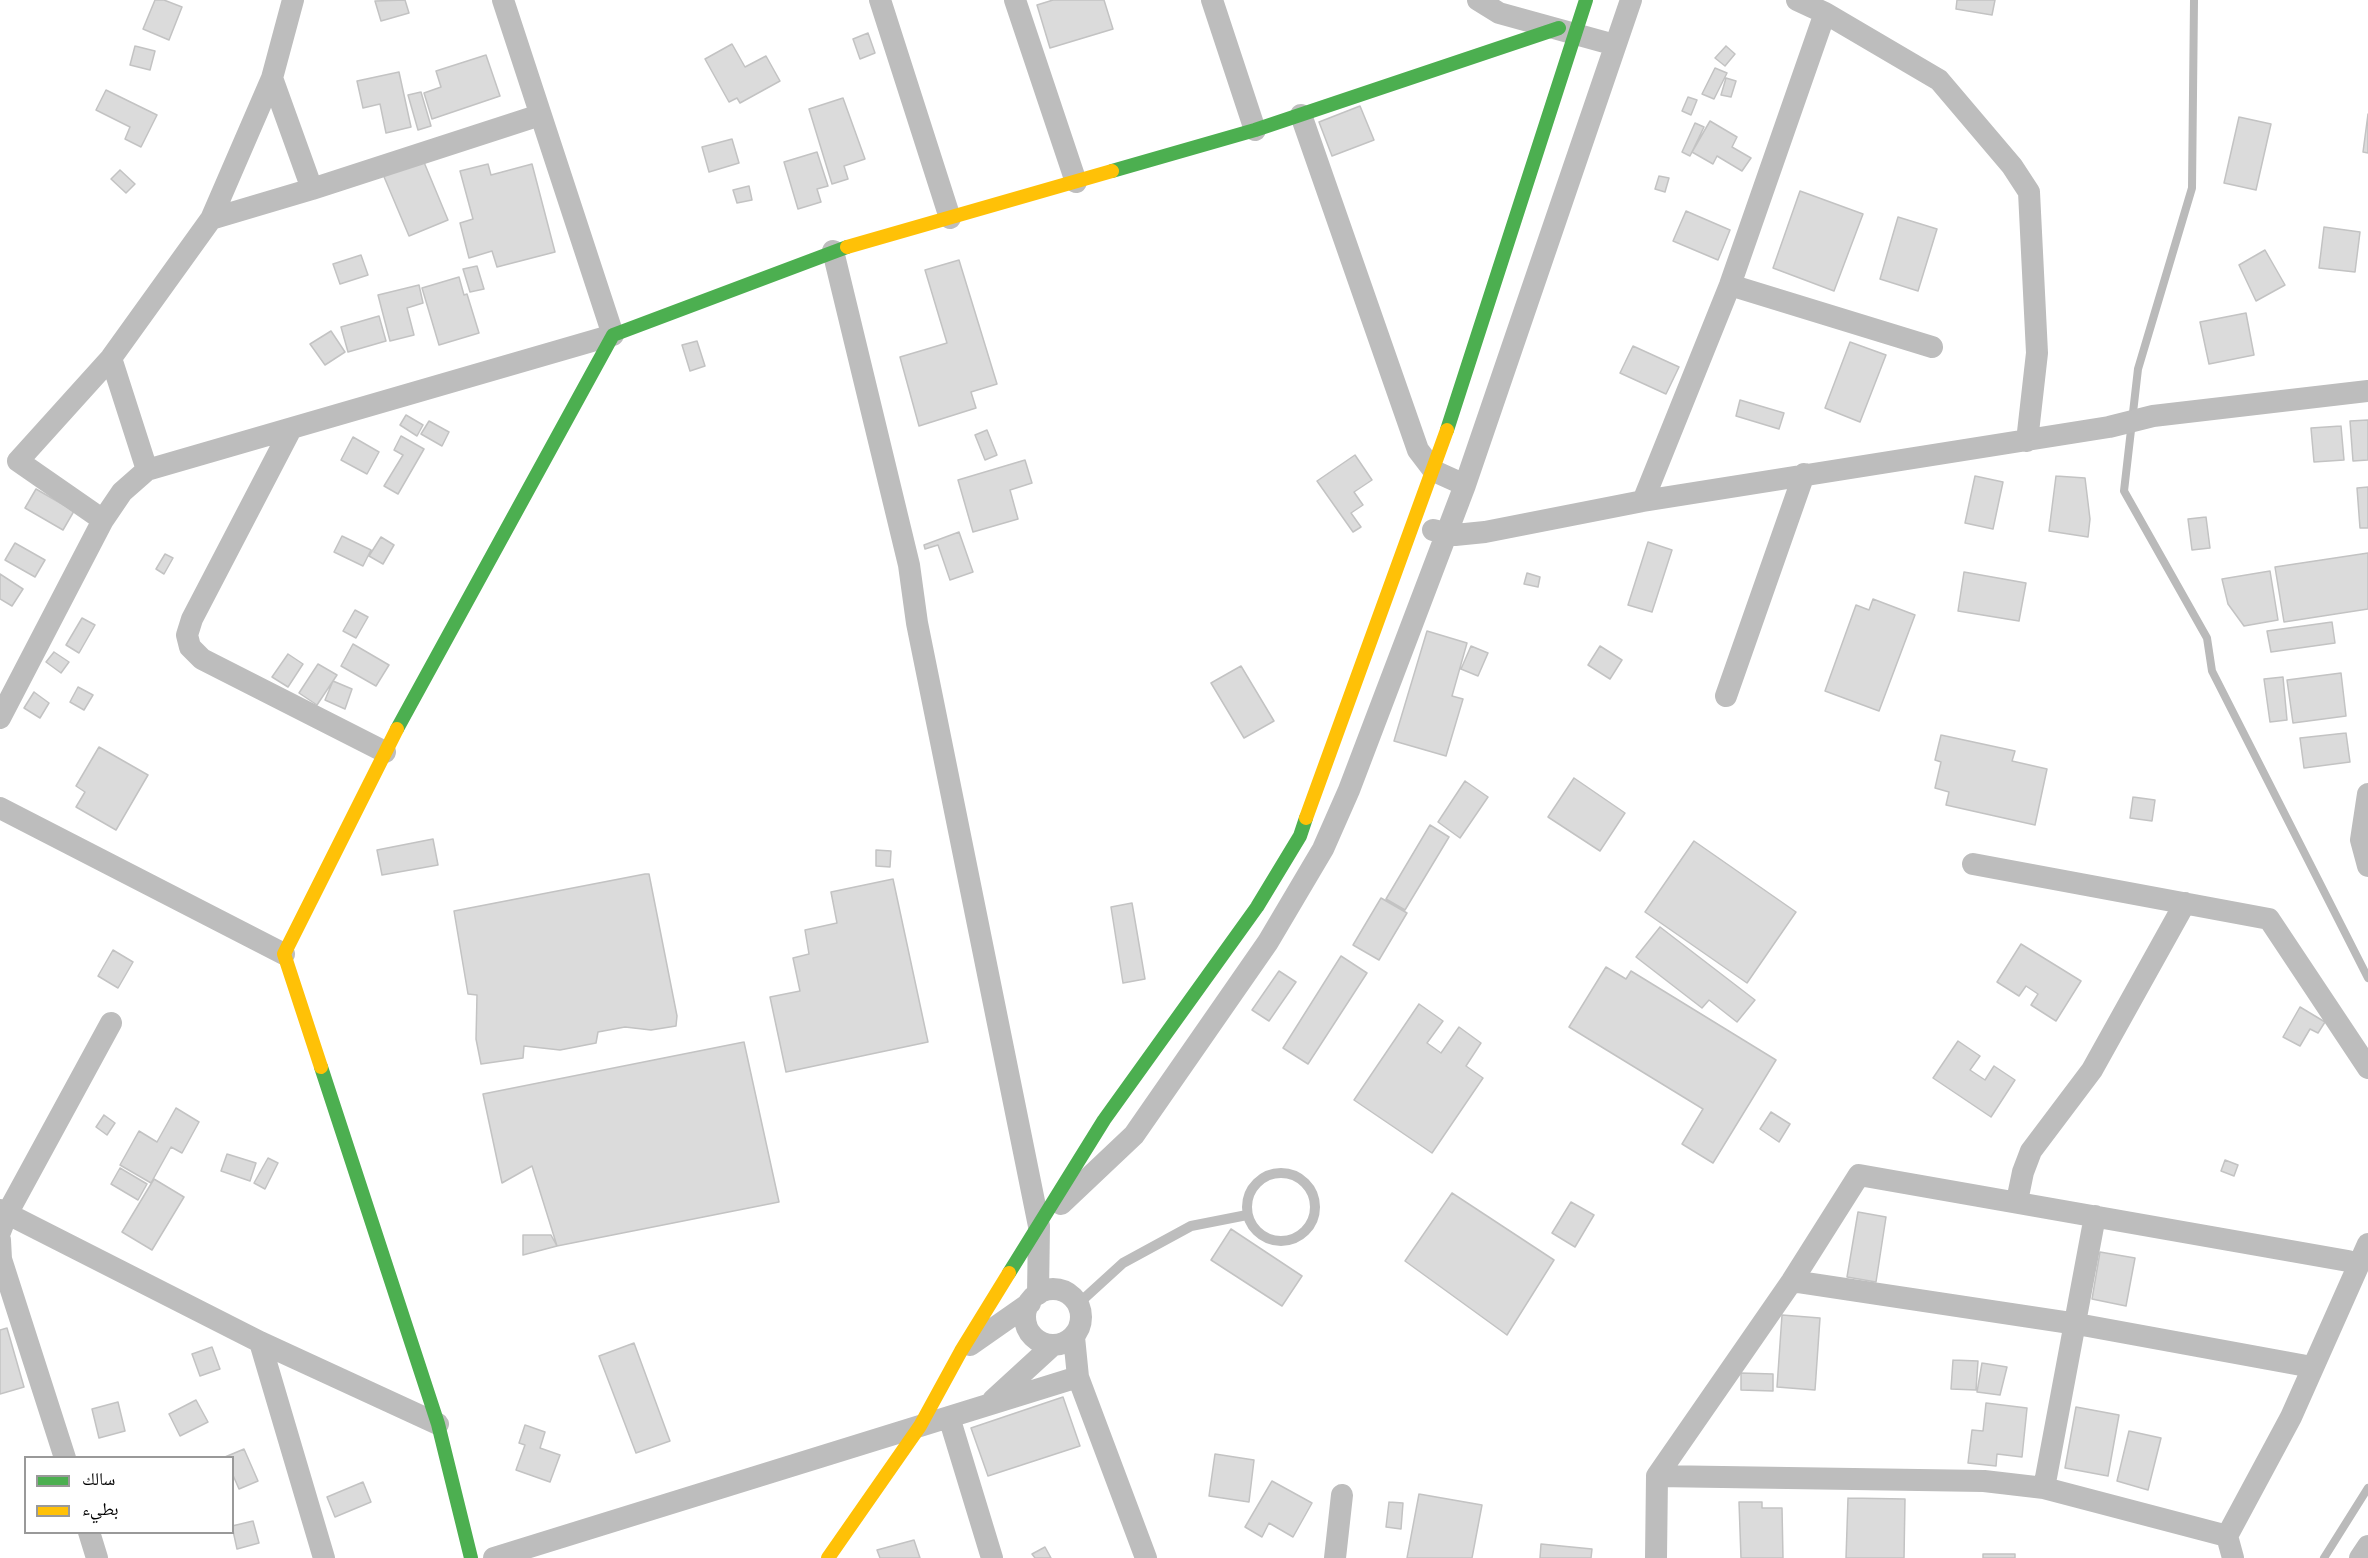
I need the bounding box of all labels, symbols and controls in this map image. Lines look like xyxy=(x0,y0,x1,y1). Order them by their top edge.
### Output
legend xyxy=(24,1456,234,1534)
text: سالك xyxy=(82,1468,115,1489)
text: بطيء xyxy=(82,1498,119,1519)

